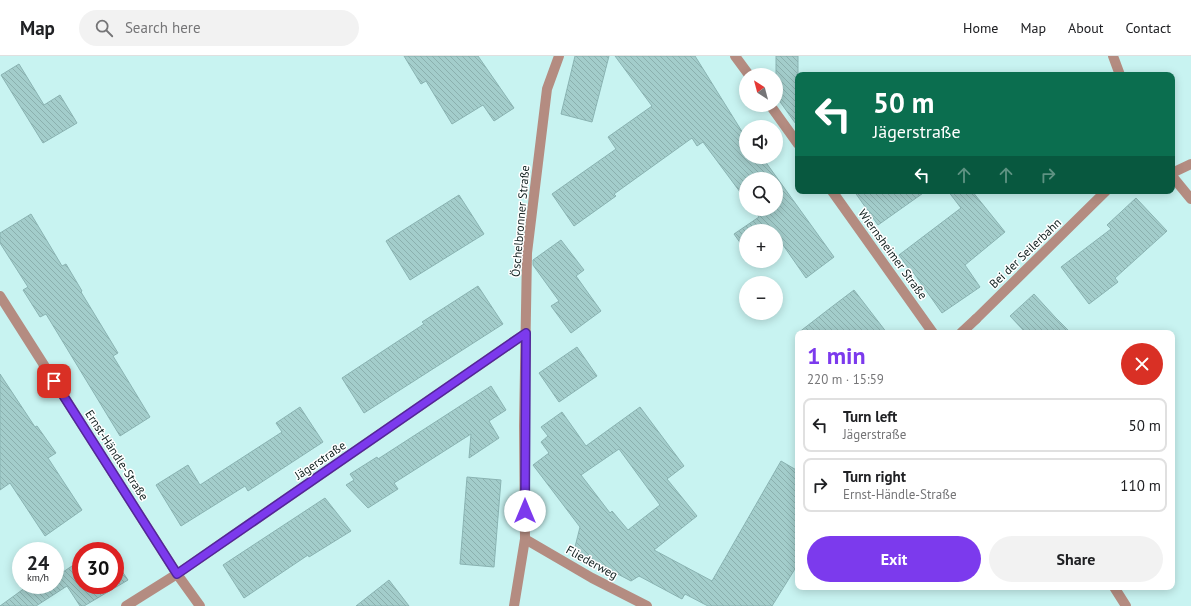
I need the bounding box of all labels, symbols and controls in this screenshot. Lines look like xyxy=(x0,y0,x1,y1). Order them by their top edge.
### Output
search box xyxy=(79,10,359,46)
text: Map xyxy=(20,16,55,40)
icon: search xyxy=(93,17,115,39)
text: Search here xyxy=(125,18,201,37)
text: Home xyxy=(963,19,998,37)
text: Map xyxy=(1020,19,1046,37)
text: About xyxy=(1068,19,1104,37)
text: Contact xyxy=(1126,19,1171,37)
north arrow xyxy=(739,68,783,112)
map controls xyxy=(739,68,783,320)
text: 50 m xyxy=(873,84,934,121)
icon: left xyxy=(807,88,859,140)
button: sound xyxy=(739,120,783,164)
text: Jägerstraße xyxy=(873,120,961,143)
icon: left xyxy=(911,164,933,186)
icon: ahead xyxy=(953,164,975,186)
icon: ahead xyxy=(995,164,1017,186)
icon: right xyxy=(1037,164,1059,186)
street label: Öschelbronner Straße xyxy=(508,165,532,277)
button: search xyxy=(739,172,783,216)
street label: Wiernsheimer Straße xyxy=(855,206,931,302)
street label: Bei der Seilerbahn xyxy=(986,215,1064,291)
button: + xyxy=(739,224,783,268)
button: − xyxy=(739,276,783,320)
text: 1 min xyxy=(807,340,866,371)
button: close xyxy=(1121,343,1163,385)
pin xyxy=(37,364,71,398)
icon: arrive xyxy=(43,370,65,392)
text: 220 m · 15:59 xyxy=(807,371,884,388)
street label: Ernst-Händle-Straße xyxy=(82,407,152,503)
text: Turn left xyxy=(843,407,897,426)
icon: left xyxy=(809,414,831,436)
text: 50 m xyxy=(1128,416,1161,435)
text: Jägerstraße xyxy=(843,426,906,443)
street label: Jägerstraße xyxy=(291,437,348,483)
text: Turn right xyxy=(843,467,906,486)
icon: right xyxy=(809,474,831,496)
text: 110 m xyxy=(1120,476,1161,495)
text: Ernst-Händle-Straße xyxy=(843,486,957,503)
position arrow xyxy=(504,490,546,532)
button: Exit xyxy=(807,536,981,582)
button: Share xyxy=(989,536,1163,582)
speed limit sign: 30 xyxy=(72,542,124,594)
street label: Fliederweg xyxy=(564,542,620,582)
text: 24 xyxy=(27,550,49,576)
text: km/h xyxy=(27,571,49,584)

